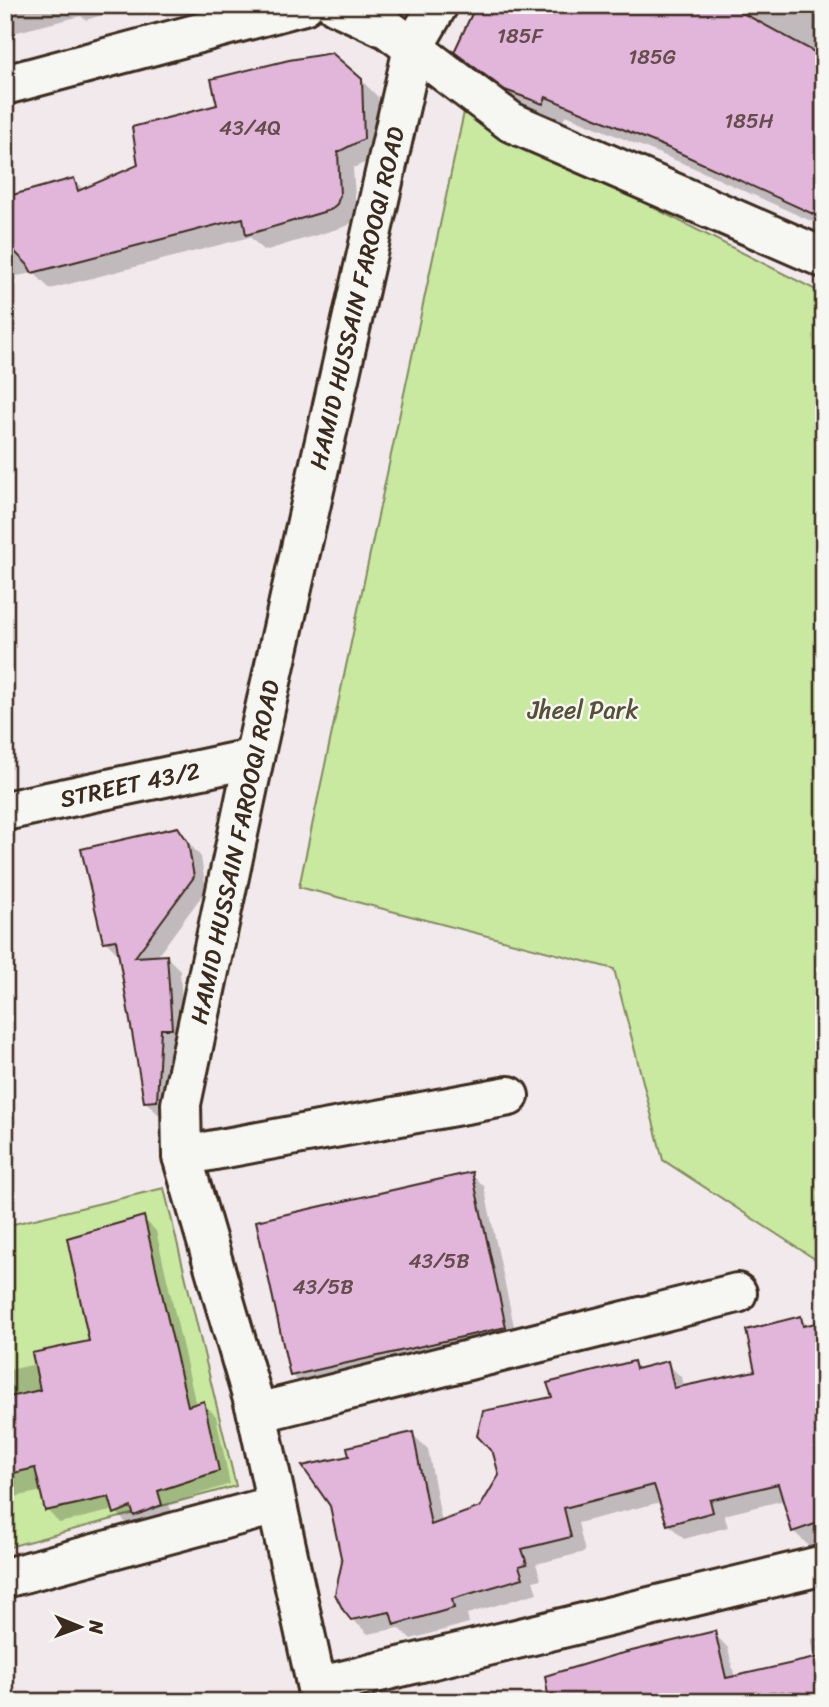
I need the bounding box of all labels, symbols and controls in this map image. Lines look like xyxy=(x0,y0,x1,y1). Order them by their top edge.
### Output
house number: 185F xyxy=(497,17,545,55)
house number: 185G xyxy=(628,38,676,76)
house number: 185H xyxy=(724,102,774,140)
house number: 43/4Q xyxy=(219,109,281,147)
street label: HAMID HUSSAIN FAROOQI ROAD xyxy=(297,122,417,474)
street label: HAMID HUSSAIN FAROOQI ROAD xyxy=(178,676,292,1028)
park label: Jheel Park xyxy=(527,689,638,731)
street label: STREET 43/2 xyxy=(56,750,204,820)
house number: 43/5B xyxy=(408,1242,470,1280)
house number: 43/5B xyxy=(292,1268,354,1306)
north arrow xyxy=(46,1592,116,1662)
text: N xyxy=(80,1619,113,1635)

